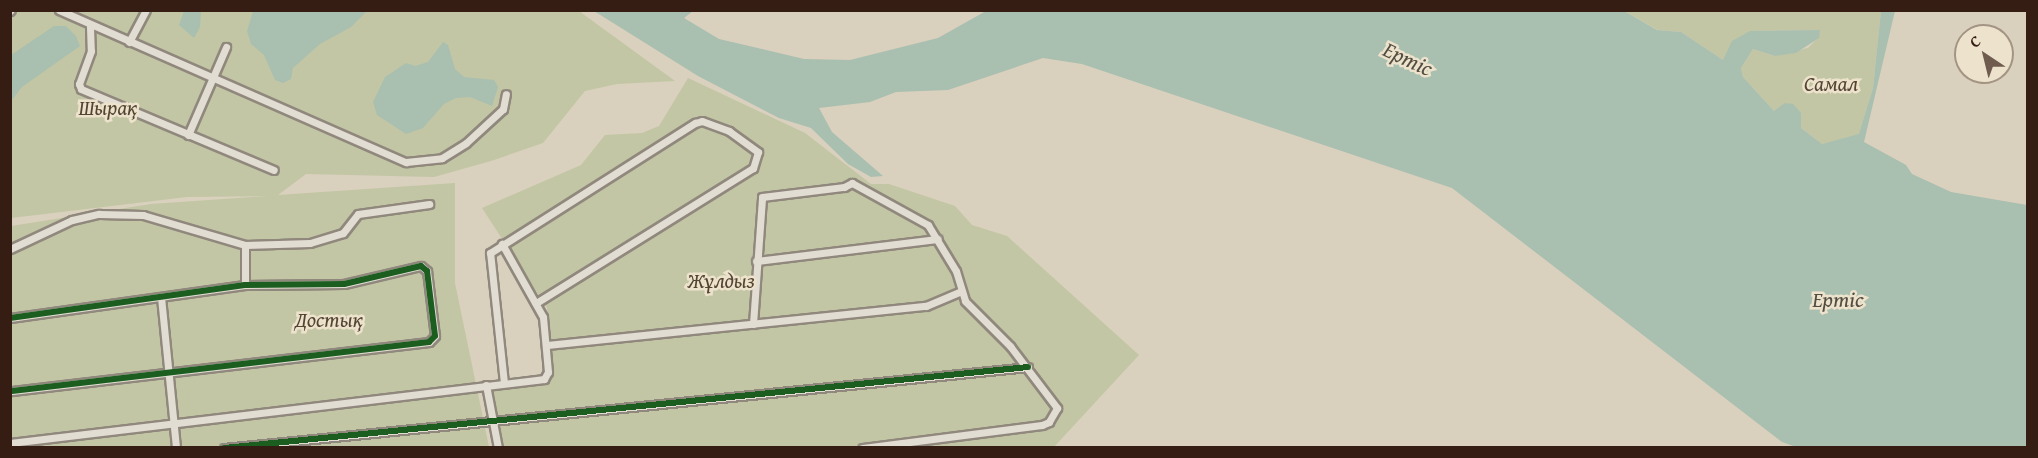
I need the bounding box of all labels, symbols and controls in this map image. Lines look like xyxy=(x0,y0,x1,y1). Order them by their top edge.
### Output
north arrow xyxy=(1954,24,2014,84)
text: С xyxy=(1964,28,1985,53)
water label: Ертіс xyxy=(1379,36,1437,82)
park label: Самал xyxy=(1804,71,1858,97)
park label: Шырақ xyxy=(79,95,137,121)
park label: Жұлдыз xyxy=(687,268,755,294)
water label: Ертіс xyxy=(1812,287,1864,313)
park label: Достық xyxy=(295,307,363,333)

